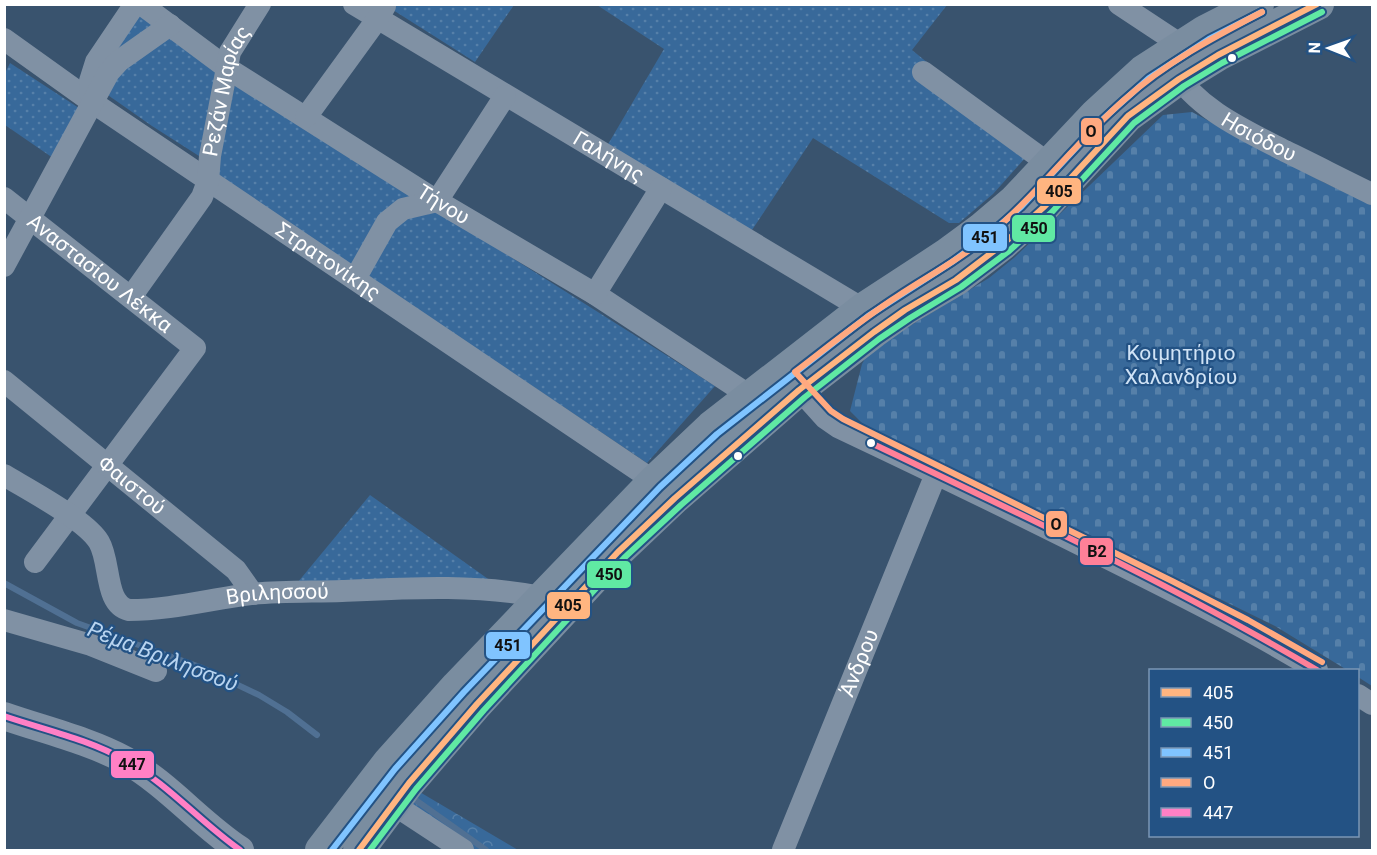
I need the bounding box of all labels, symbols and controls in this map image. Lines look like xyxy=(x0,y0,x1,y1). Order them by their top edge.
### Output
north arrow xyxy=(1299,18,1359,78)
street label: Ρεζάν Μαρίας xyxy=(198,21,255,158)
text: N xyxy=(1305,42,1324,54)
unlabelled marker xyxy=(1226,52,1238,64)
street label: Ησιόδου xyxy=(1217,107,1300,167)
line badge: Ο xyxy=(1080,117,1103,146)
text: Ο xyxy=(1085,122,1097,141)
street label: Γαλήνης xyxy=(569,126,649,187)
line badge: 405 xyxy=(1036,177,1082,205)
street label: Τήνου xyxy=(413,180,474,229)
text: 405 xyxy=(1045,182,1073,201)
street label: Αναστασίου Λέκκα xyxy=(23,209,177,338)
line badge: 450 xyxy=(1011,214,1056,243)
street label: Στρατονίκης xyxy=(271,217,385,305)
text: 450 xyxy=(1020,219,1048,238)
line badge: 451 xyxy=(962,223,1008,252)
text: 451 xyxy=(971,228,999,247)
park label: Κοιμητήριο Χαλανδρίου xyxy=(1125,341,1237,389)
unlabelled marker xyxy=(865,437,877,449)
unlabelled marker xyxy=(732,450,744,462)
street label: Φαιστού xyxy=(93,451,170,520)
line badge: Ο xyxy=(1045,510,1068,538)
text: Ο xyxy=(1050,515,1062,534)
line badge: Β2 xyxy=(1079,537,1114,566)
text: Β2 xyxy=(1087,542,1107,561)
line badge: 450 xyxy=(586,560,632,589)
text: 450 xyxy=(595,565,623,584)
street label: Βριλησσού xyxy=(224,579,329,610)
line badge: 405 xyxy=(546,591,591,620)
text: 405 xyxy=(554,596,582,615)
water label: Ρέμα Βριλησσού xyxy=(84,616,241,697)
street label: Άνδρου xyxy=(835,626,884,700)
line badge: 451 xyxy=(485,631,531,660)
text: 451 xyxy=(494,636,522,655)
legend xyxy=(1149,669,1359,837)
text: 405 xyxy=(1203,682,1233,703)
text: 450 xyxy=(1203,712,1233,733)
text: 451 xyxy=(1203,742,1233,763)
line badge: 447 xyxy=(110,750,155,779)
text: 447 xyxy=(118,755,146,774)
text: Ο xyxy=(1203,772,1215,793)
text: 447 xyxy=(1203,802,1233,823)

